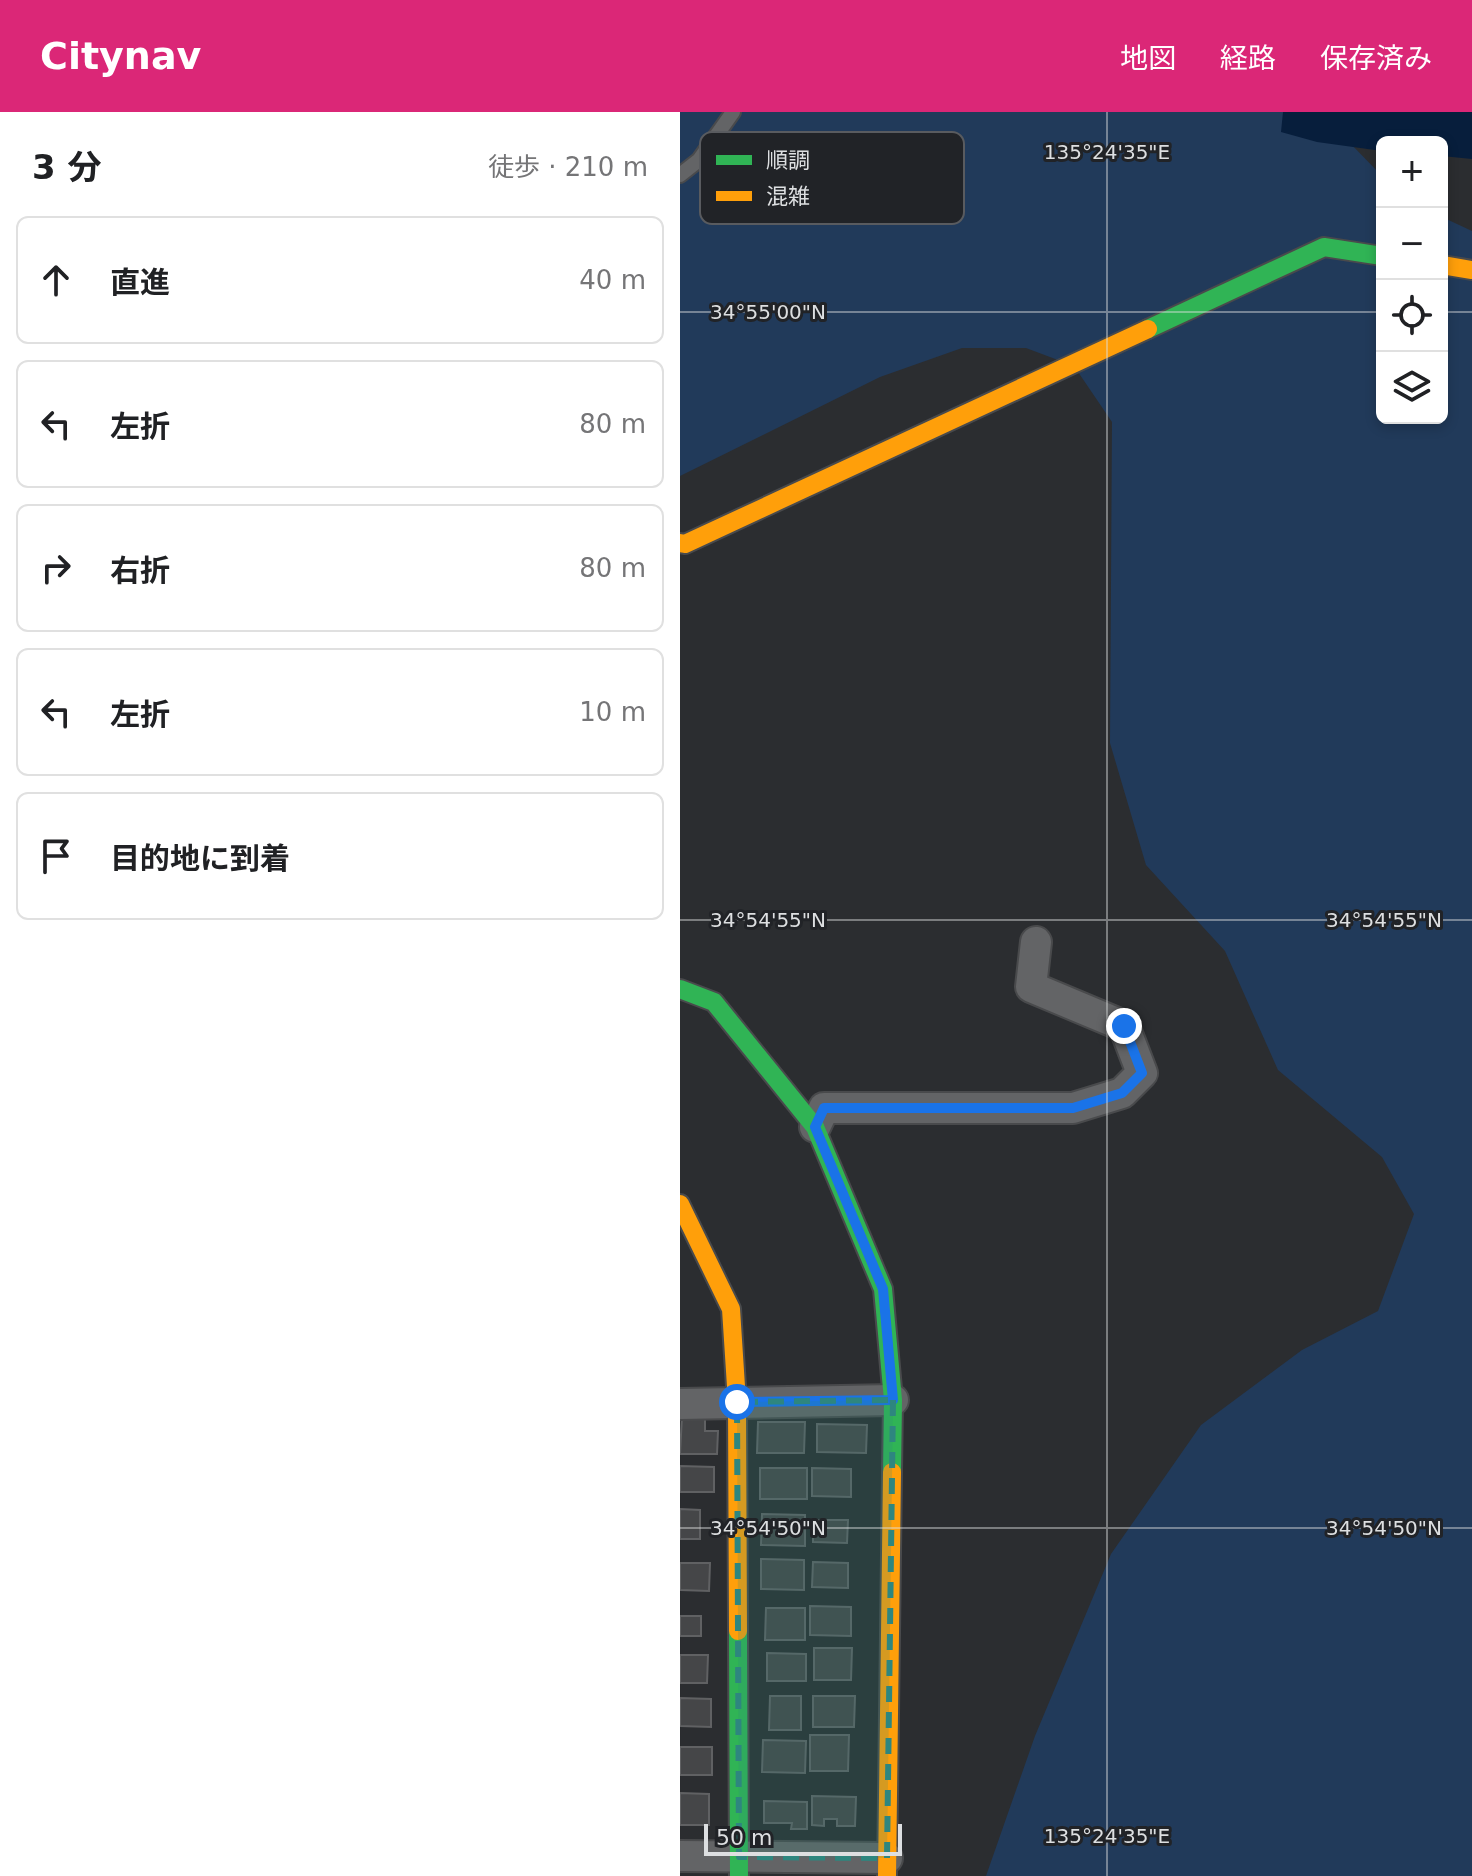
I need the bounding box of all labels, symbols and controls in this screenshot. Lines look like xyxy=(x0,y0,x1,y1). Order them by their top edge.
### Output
text: Citynav xyxy=(40,34,201,78)
text: 地図 xyxy=(1120,42,1176,75)
text: 経路 xyxy=(1220,42,1276,75)
text: 保存済み xyxy=(1320,42,1432,75)
legend xyxy=(700,132,964,224)
map controls xyxy=(1376,136,1448,424)
button: + xyxy=(1376,136,1448,208)
text: 135°24'35"E xyxy=(1044,140,1170,164)
text: 3 分 xyxy=(32,147,102,187)
text: 順調 xyxy=(766,148,810,173)
text: 徒歩 · 210 m xyxy=(488,152,648,182)
text: 混雑 xyxy=(766,184,810,209)
button: − xyxy=(1376,208,1448,280)
icon: ahead xyxy=(34,258,78,302)
text: 直進 xyxy=(110,265,170,300)
text: 40 m xyxy=(579,265,646,295)
button: locate xyxy=(1376,280,1448,352)
text: 34°55'00"N xyxy=(710,300,826,324)
button: layers xyxy=(1376,352,1448,424)
icon: left xyxy=(34,402,78,446)
text: 左折 xyxy=(110,409,170,444)
text: 80 m xyxy=(579,409,646,439)
icon: right xyxy=(34,546,78,590)
text: 右折 xyxy=(110,553,170,588)
text: 80 m xyxy=(579,553,646,583)
icon: left xyxy=(34,690,78,734)
text: 左折 xyxy=(110,697,170,732)
text: 10 m xyxy=(579,697,646,727)
icon: arrive xyxy=(34,834,78,878)
text: 目的地に到着 xyxy=(110,841,290,876)
text: 34°54'55"N xyxy=(710,908,826,932)
text: 34°54'55"N xyxy=(1326,908,1442,932)
route end xyxy=(1106,1008,1142,1044)
route start xyxy=(719,1384,755,1420)
text: 34°54'50"N xyxy=(710,1516,826,1540)
text: 34°54'50"N xyxy=(1326,1516,1442,1540)
scale bar xyxy=(704,1820,902,1856)
text: 135°24'35"E xyxy=(1044,1824,1170,1848)
text: 50 m xyxy=(716,1825,772,1850)

